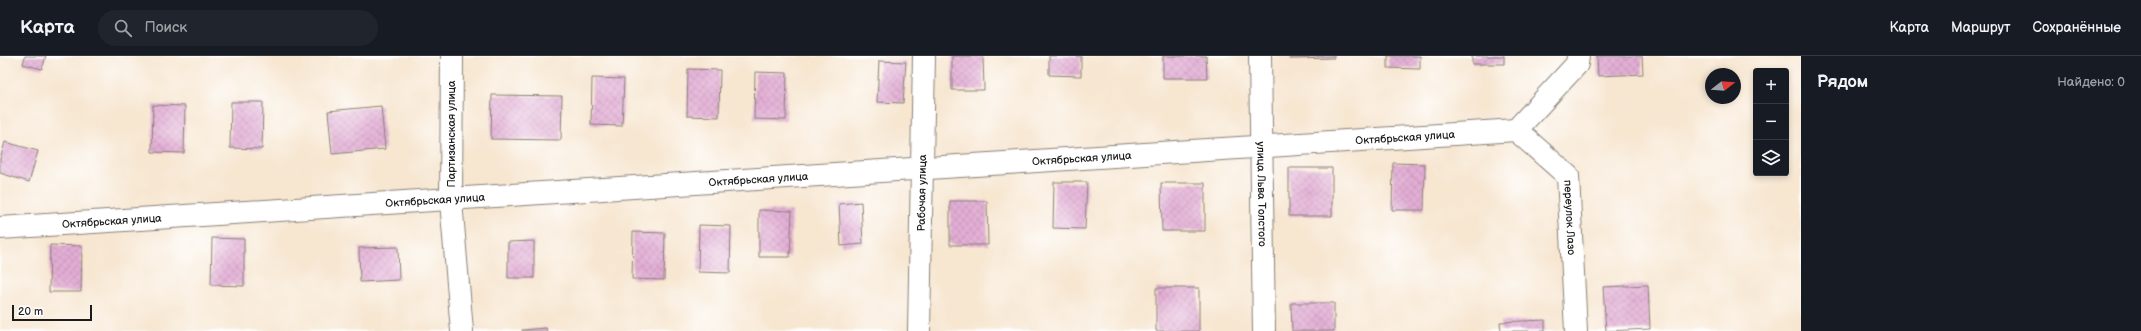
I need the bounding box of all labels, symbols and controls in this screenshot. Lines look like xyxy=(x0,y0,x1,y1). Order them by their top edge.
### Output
search box xyxy=(98,10,378,46)
text: Карта xyxy=(20,16,74,39)
icon: search xyxy=(112,17,134,39)
text: Поиск xyxy=(144,18,187,37)
text: Карта xyxy=(1890,19,1929,36)
text: Маршрут xyxy=(1951,19,2011,36)
text: Сохранённые xyxy=(2033,19,2121,36)
north arrow xyxy=(1705,68,1741,104)
map controls xyxy=(1753,68,1789,176)
button: + xyxy=(1753,68,1789,104)
text: Рядом xyxy=(1817,72,1868,92)
text: Найдено: 0 xyxy=(2057,74,2125,90)
street label: Партизанская улица xyxy=(445,80,458,188)
button: − xyxy=(1753,104,1789,140)
street label: Октябрьская улица xyxy=(1355,127,1456,147)
button: layers xyxy=(1753,140,1789,176)
street label: улица Льва Толстого xyxy=(1255,141,1269,247)
street label: Октябрьская улица xyxy=(1031,148,1132,168)
street label: Рабочая улица xyxy=(914,154,929,232)
street label: Октябрьская улица xyxy=(708,169,809,189)
street label: переулок Лазо xyxy=(1562,180,1579,256)
street label: Октябрьская улица xyxy=(385,190,486,210)
street label: Октябрьская улица xyxy=(62,211,163,230)
scale bar xyxy=(12,303,92,322)
text: 20 m xyxy=(18,305,43,318)

